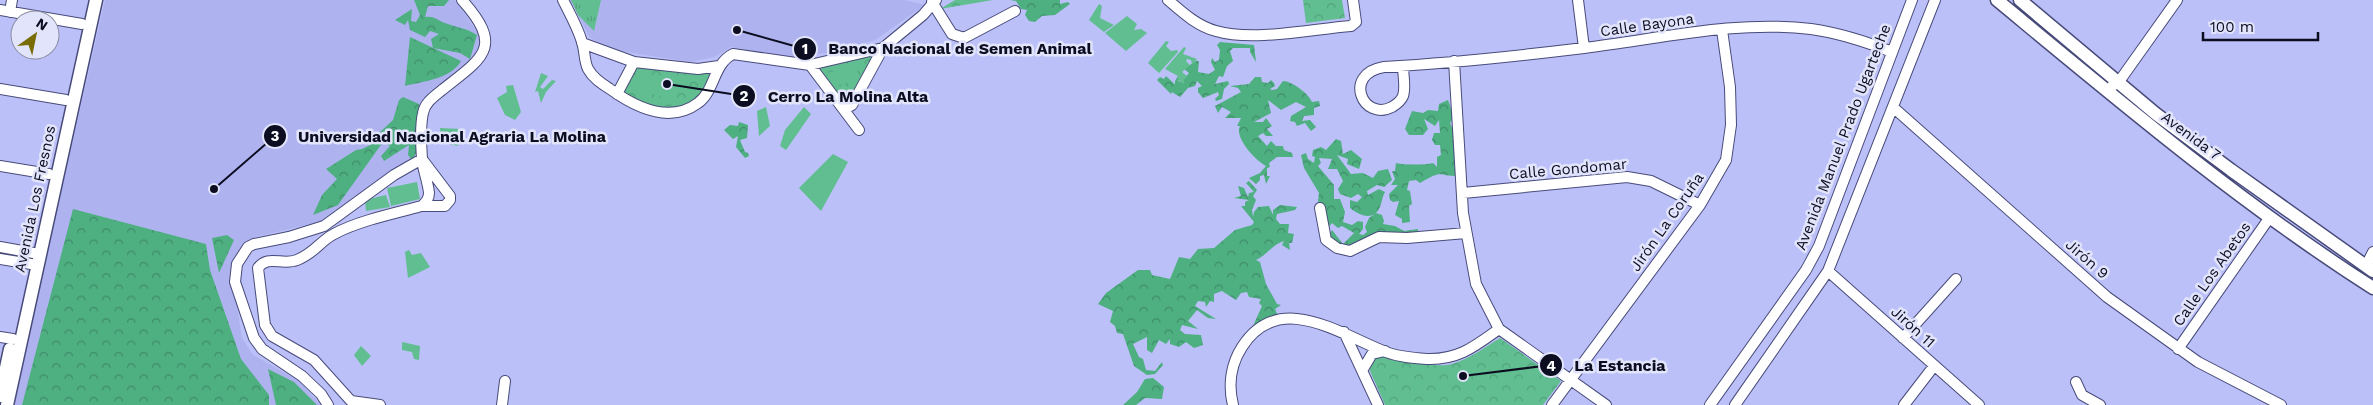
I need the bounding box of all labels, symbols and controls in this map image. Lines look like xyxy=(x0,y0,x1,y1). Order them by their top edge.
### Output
street label: Calle Bayona xyxy=(1599,9,1695,40)
north arrow xyxy=(10,10,60,60)
scale bar xyxy=(2203,10,2318,42)
text: N xyxy=(33,15,51,34)
text: 100 m xyxy=(2210,18,2254,36)
street label: Avenida Manuel Prado Ugarteche xyxy=(1792,22,1894,252)
callout: Banco Nacional de Semen Animal xyxy=(793,33,1102,64)
text: Banco Nacional de Semen Animal xyxy=(828,39,1092,58)
text: 1 xyxy=(802,40,808,58)
callout: Cerro La Molina Alta xyxy=(732,80,938,111)
text: 2 xyxy=(740,87,749,105)
text: Cerro La Molina Alta xyxy=(768,87,929,106)
street label: Avenida 7 xyxy=(2158,108,2224,164)
callout: Universidad Nacional Agraria La Molina xyxy=(263,121,617,152)
street label: Avenida Los Fresnos xyxy=(11,124,59,274)
text: 3 xyxy=(271,127,280,145)
text: Universidad Nacional Agraria La Molina xyxy=(298,127,607,146)
street label: Calle Gondomar xyxy=(1508,155,1628,183)
street label: Jirón La Coruña xyxy=(1626,169,1708,275)
street label: Calle Los Abetos xyxy=(2169,218,2255,329)
street label: Jirón 9 xyxy=(2062,235,2112,283)
street label: Jirón 11 xyxy=(1887,303,1939,351)
callout: La Estancia xyxy=(1539,350,1675,381)
text: La Estancia xyxy=(1574,356,1666,375)
text: 4 xyxy=(1546,357,1556,375)

